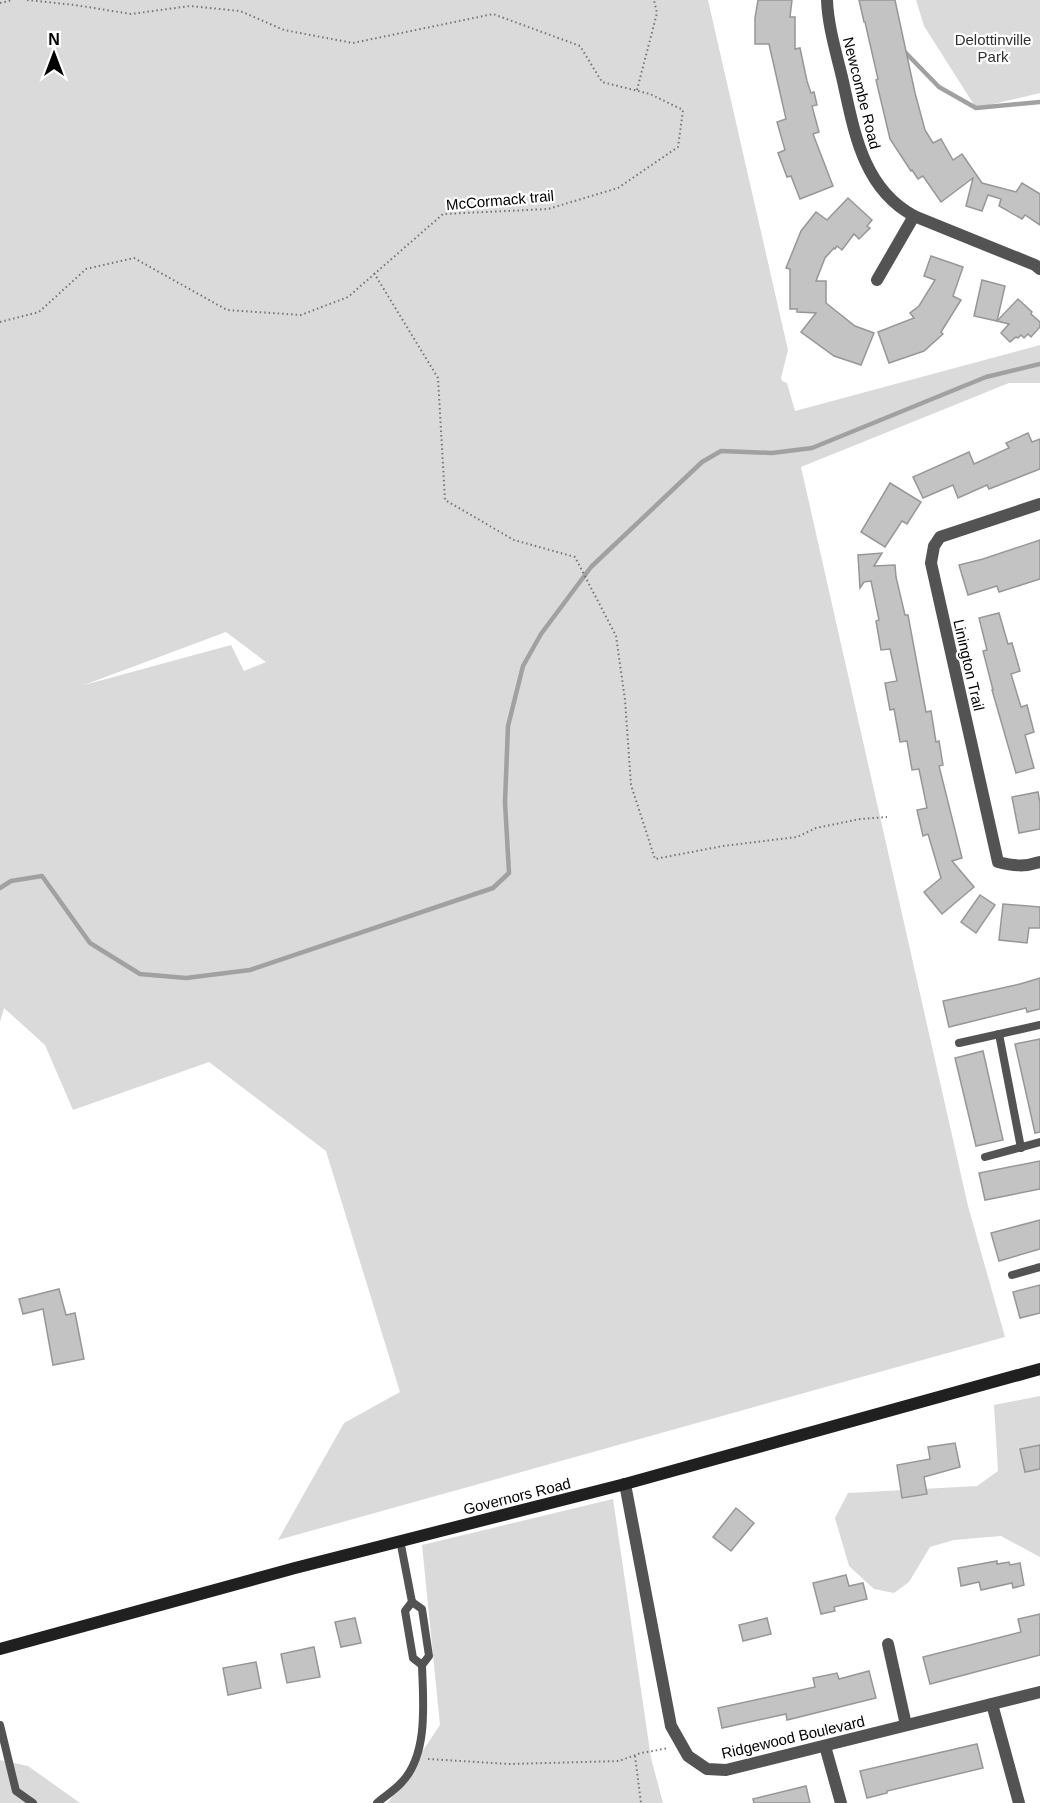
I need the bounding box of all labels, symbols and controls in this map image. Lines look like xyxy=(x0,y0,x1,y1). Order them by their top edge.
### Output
north arrow xyxy=(24,24,84,84)
text: N xyxy=(48,31,60,48)
park label: Delottinville Park xyxy=(955,31,1031,65)
street label: Newcombe Road xyxy=(840,35,884,151)
street label: McCormack trail xyxy=(445,187,555,213)
street label: Linington Trail xyxy=(950,618,988,712)
street label: Governors Road xyxy=(462,1474,572,1518)
street label: Ridgewood Boulevard xyxy=(720,1712,866,1762)

